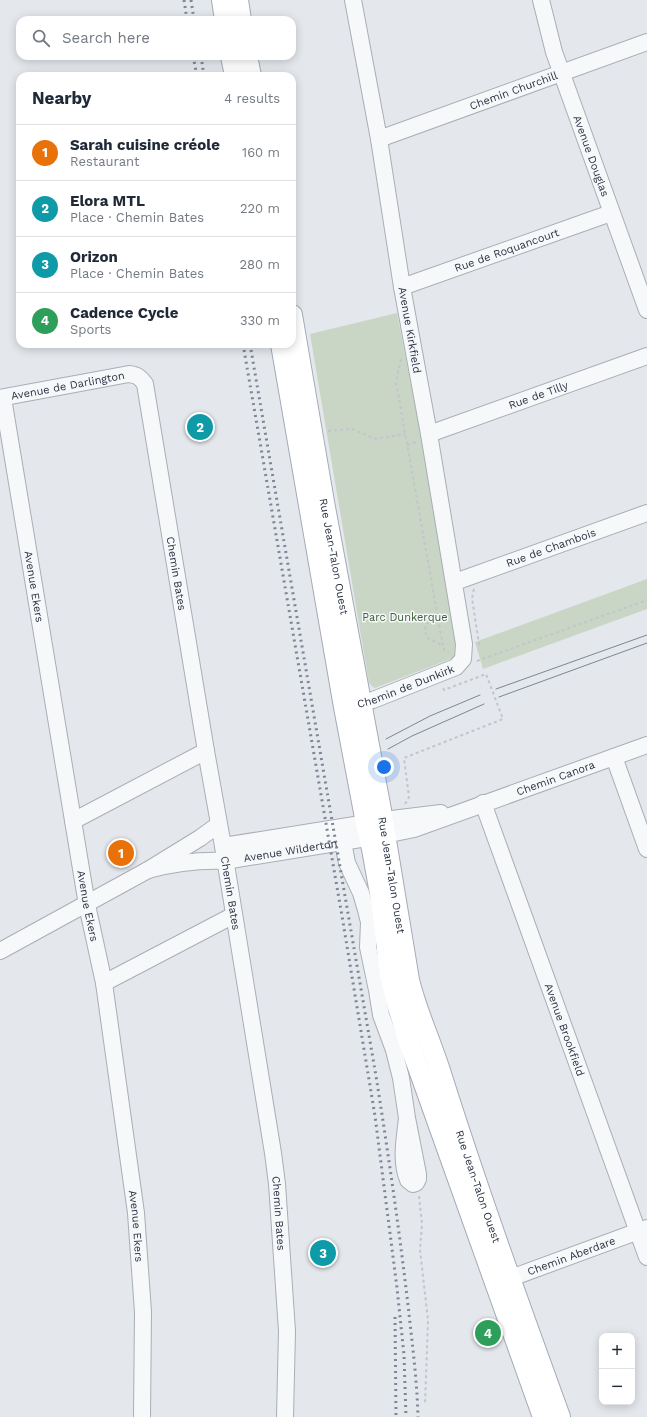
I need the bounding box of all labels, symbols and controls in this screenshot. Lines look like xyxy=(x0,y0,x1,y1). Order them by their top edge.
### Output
search box xyxy=(16,16,296,60)
icon: search xyxy=(30,27,52,49)
text: Search here xyxy=(62,29,150,47)
street label: Chemin Churchill xyxy=(468,69,560,113)
text: Nearby xyxy=(32,88,91,108)
text: 4 results xyxy=(224,91,280,106)
street label: Avenue Douglas xyxy=(570,114,612,199)
text: Sarah cuisine créole xyxy=(70,136,220,154)
text: 1 xyxy=(42,145,48,160)
text: 160 m xyxy=(242,145,280,160)
text: Restaurant xyxy=(70,154,140,169)
text: Elora MTL xyxy=(70,192,145,210)
text: 2 xyxy=(41,201,49,216)
text: 220 m xyxy=(240,201,280,216)
text: Place · Chemin Bates xyxy=(70,210,204,225)
street label: Rue de Roquancourt xyxy=(453,226,561,275)
text: Orizon xyxy=(70,248,118,266)
text: 3 xyxy=(41,257,49,272)
text: 280 m xyxy=(240,257,280,272)
text: Place · Chemin Bates xyxy=(70,266,204,281)
street label: Avenue Kirkfield xyxy=(396,286,423,374)
text: Cadence Cycle xyxy=(70,304,178,322)
text: 4 xyxy=(41,313,49,328)
text: 330 m xyxy=(240,313,280,328)
text: Sports xyxy=(70,322,111,337)
street label: Avenue de Darlington xyxy=(10,369,126,403)
street label: Rue de Tilly xyxy=(507,379,570,412)
pin: 2 xyxy=(187,412,213,442)
street label: Rue Jean-Talon Ouest xyxy=(316,497,351,616)
street label: Rue de Chambois xyxy=(504,526,598,570)
street label: Chemin Bates xyxy=(163,536,189,612)
street label: Avenue Ekers xyxy=(21,550,46,623)
park label: Parc Dunkerque xyxy=(362,611,448,624)
street label: Chemin de Dunkirk xyxy=(356,662,456,711)
your location xyxy=(374,757,394,777)
street label: Chemin Canora xyxy=(515,758,597,799)
street label: Rue Jean-Talon Ouest xyxy=(375,816,407,935)
street label: Avenue Wilderton xyxy=(243,837,338,865)
pin: 1 xyxy=(108,838,134,868)
street label: Chemin Bates xyxy=(218,855,243,931)
street label: Avenue Ekers xyxy=(74,869,101,943)
street label: Avenue Brookfield xyxy=(542,982,587,1078)
street label: Rue Jean-Talon Ouest xyxy=(453,1129,503,1245)
street label: Chemin Bates xyxy=(269,1175,288,1251)
street label: Avenue Ekers xyxy=(126,1189,145,1263)
street label: Chemin Aberdare xyxy=(526,1234,617,1278)
pin: 3 xyxy=(310,1238,336,1268)
pin: 4 xyxy=(475,1318,501,1348)
map controls xyxy=(599,1333,635,1405)
button: + xyxy=(599,1333,635,1369)
button: − xyxy=(599,1369,635,1405)

